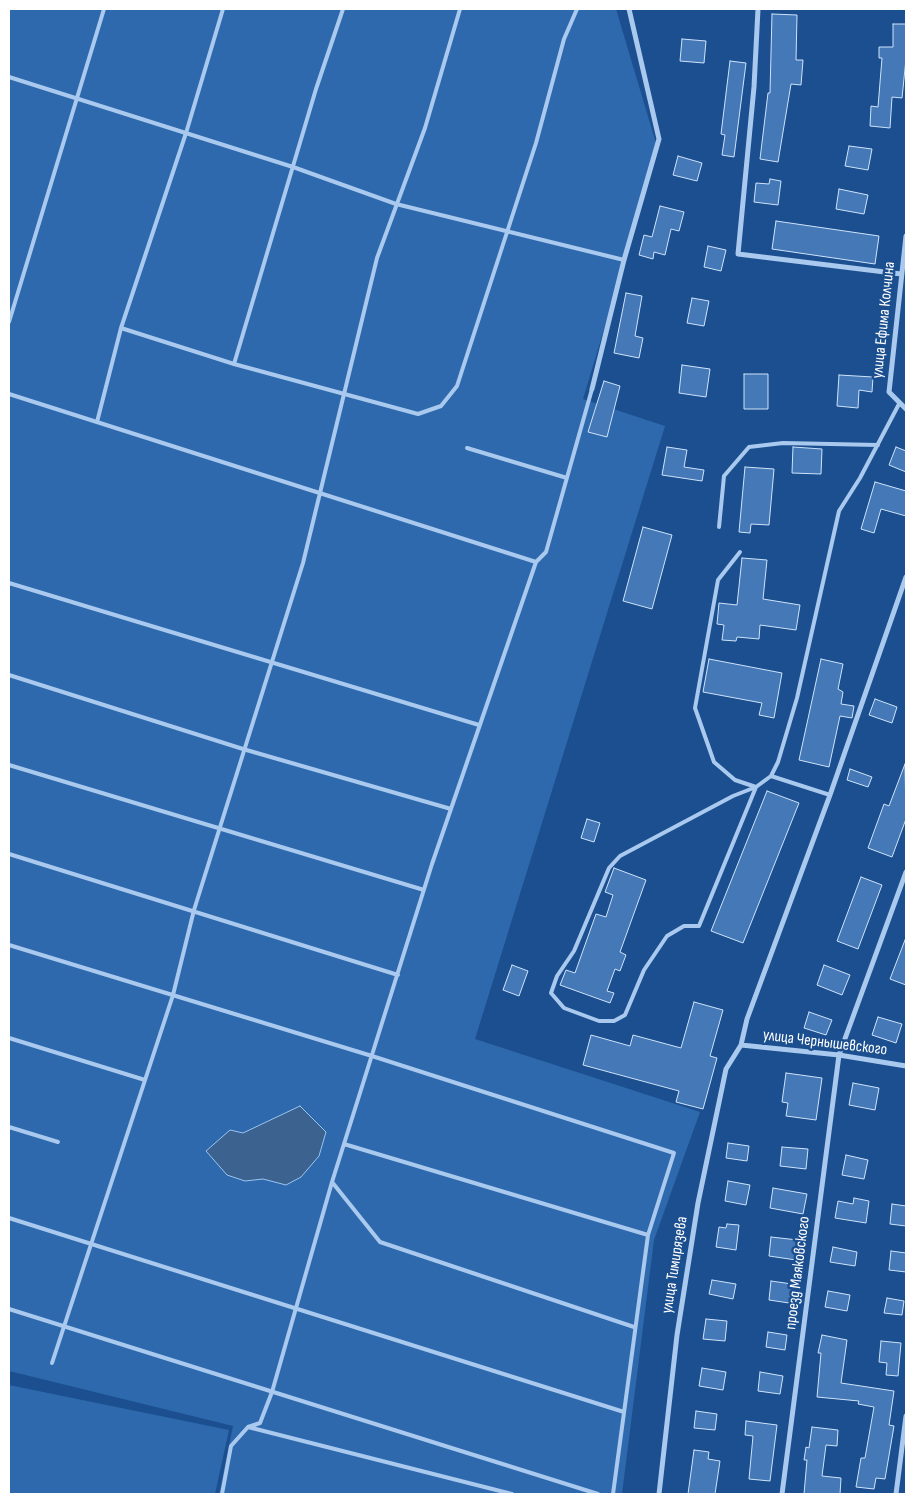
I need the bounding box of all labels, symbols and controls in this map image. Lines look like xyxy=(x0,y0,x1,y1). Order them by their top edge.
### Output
street label: улица Ефима Колчина xyxy=(868,261,900,379)
street label: улица Чернышевского xyxy=(762,1026,888,1060)
street label: улица Тимирязева xyxy=(658,1215,692,1315)
street label: проезд Маяковского xyxy=(782,1215,814,1331)

